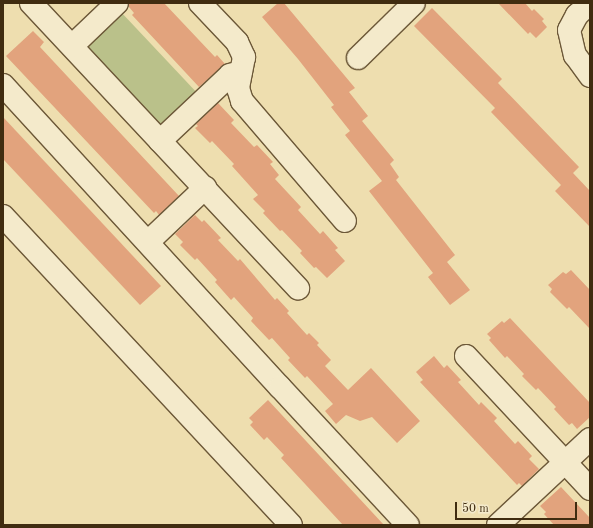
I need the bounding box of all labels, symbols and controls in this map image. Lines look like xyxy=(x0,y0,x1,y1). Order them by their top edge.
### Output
scale bar xyxy=(457,494,579,520)
text: 50 m xyxy=(462,503,489,515)

